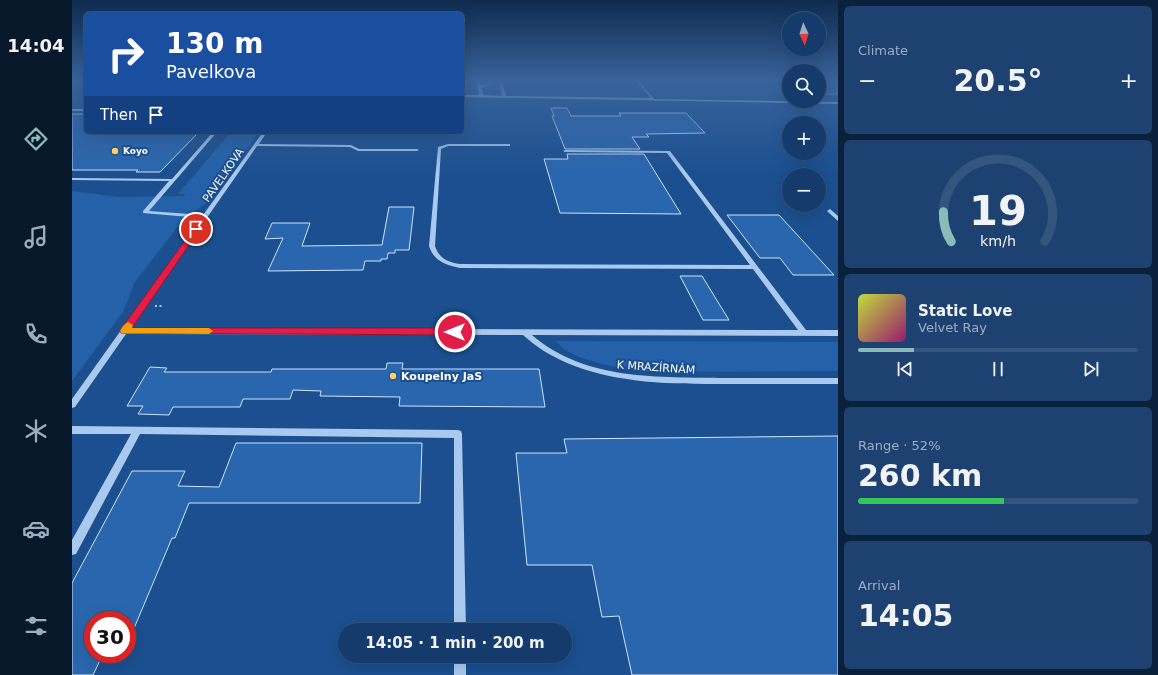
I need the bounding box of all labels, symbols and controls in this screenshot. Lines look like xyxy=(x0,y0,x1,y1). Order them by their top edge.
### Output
north arrow xyxy=(782,12,826,56)
map controls xyxy=(782,12,826,212)
text: 130 m xyxy=(166,27,263,60)
icon: right xyxy=(100,28,152,80)
text: 14:04 xyxy=(7,35,65,56)
text: Climate xyxy=(858,43,908,58)
text: Pavelkova xyxy=(166,61,256,82)
text: 20.5° xyxy=(953,63,1043,98)
button: search xyxy=(782,64,826,108)
text: − xyxy=(858,68,876,93)
text: + xyxy=(1120,68,1138,93)
icon: arrive xyxy=(145,104,167,126)
text: Then xyxy=(100,106,137,124)
button: + xyxy=(782,116,826,160)
icon: directions xyxy=(22,125,50,153)
street label: PAVELKOVA xyxy=(200,145,247,205)
marker: Koyo xyxy=(110,146,120,156)
place label: Koyo xyxy=(123,146,148,156)
button: − xyxy=(782,168,826,212)
text: 19 xyxy=(969,185,1027,234)
pin xyxy=(179,212,213,246)
icon: arrive xyxy=(185,218,207,240)
icon: music xyxy=(22,223,50,251)
text: km/h xyxy=(980,232,1016,248)
text: Static Love xyxy=(918,302,1012,320)
position arrow xyxy=(434,311,476,353)
icon: phone xyxy=(22,320,50,348)
text: Velvet Ray xyxy=(918,320,987,335)
street label: K MRAZÍRNÁM xyxy=(616,358,696,377)
icon: previous xyxy=(894,358,916,380)
icon: pause xyxy=(987,358,1009,380)
icon: next xyxy=(1080,358,1102,380)
place label: Koupelny JaS xyxy=(401,370,482,383)
marker: Koupelny JaS xyxy=(388,371,398,381)
icon: climate xyxy=(22,417,50,445)
text: Range · 52% xyxy=(858,438,941,453)
text: 260 km xyxy=(858,458,982,493)
icon: car xyxy=(22,515,50,543)
text: Arrival xyxy=(858,578,900,593)
text: 14:05 xyxy=(858,598,954,633)
speed limit sign: 30 xyxy=(84,611,136,663)
icon: filters xyxy=(22,612,50,640)
text: 14:05 · 1 min · 200 m xyxy=(365,634,545,652)

